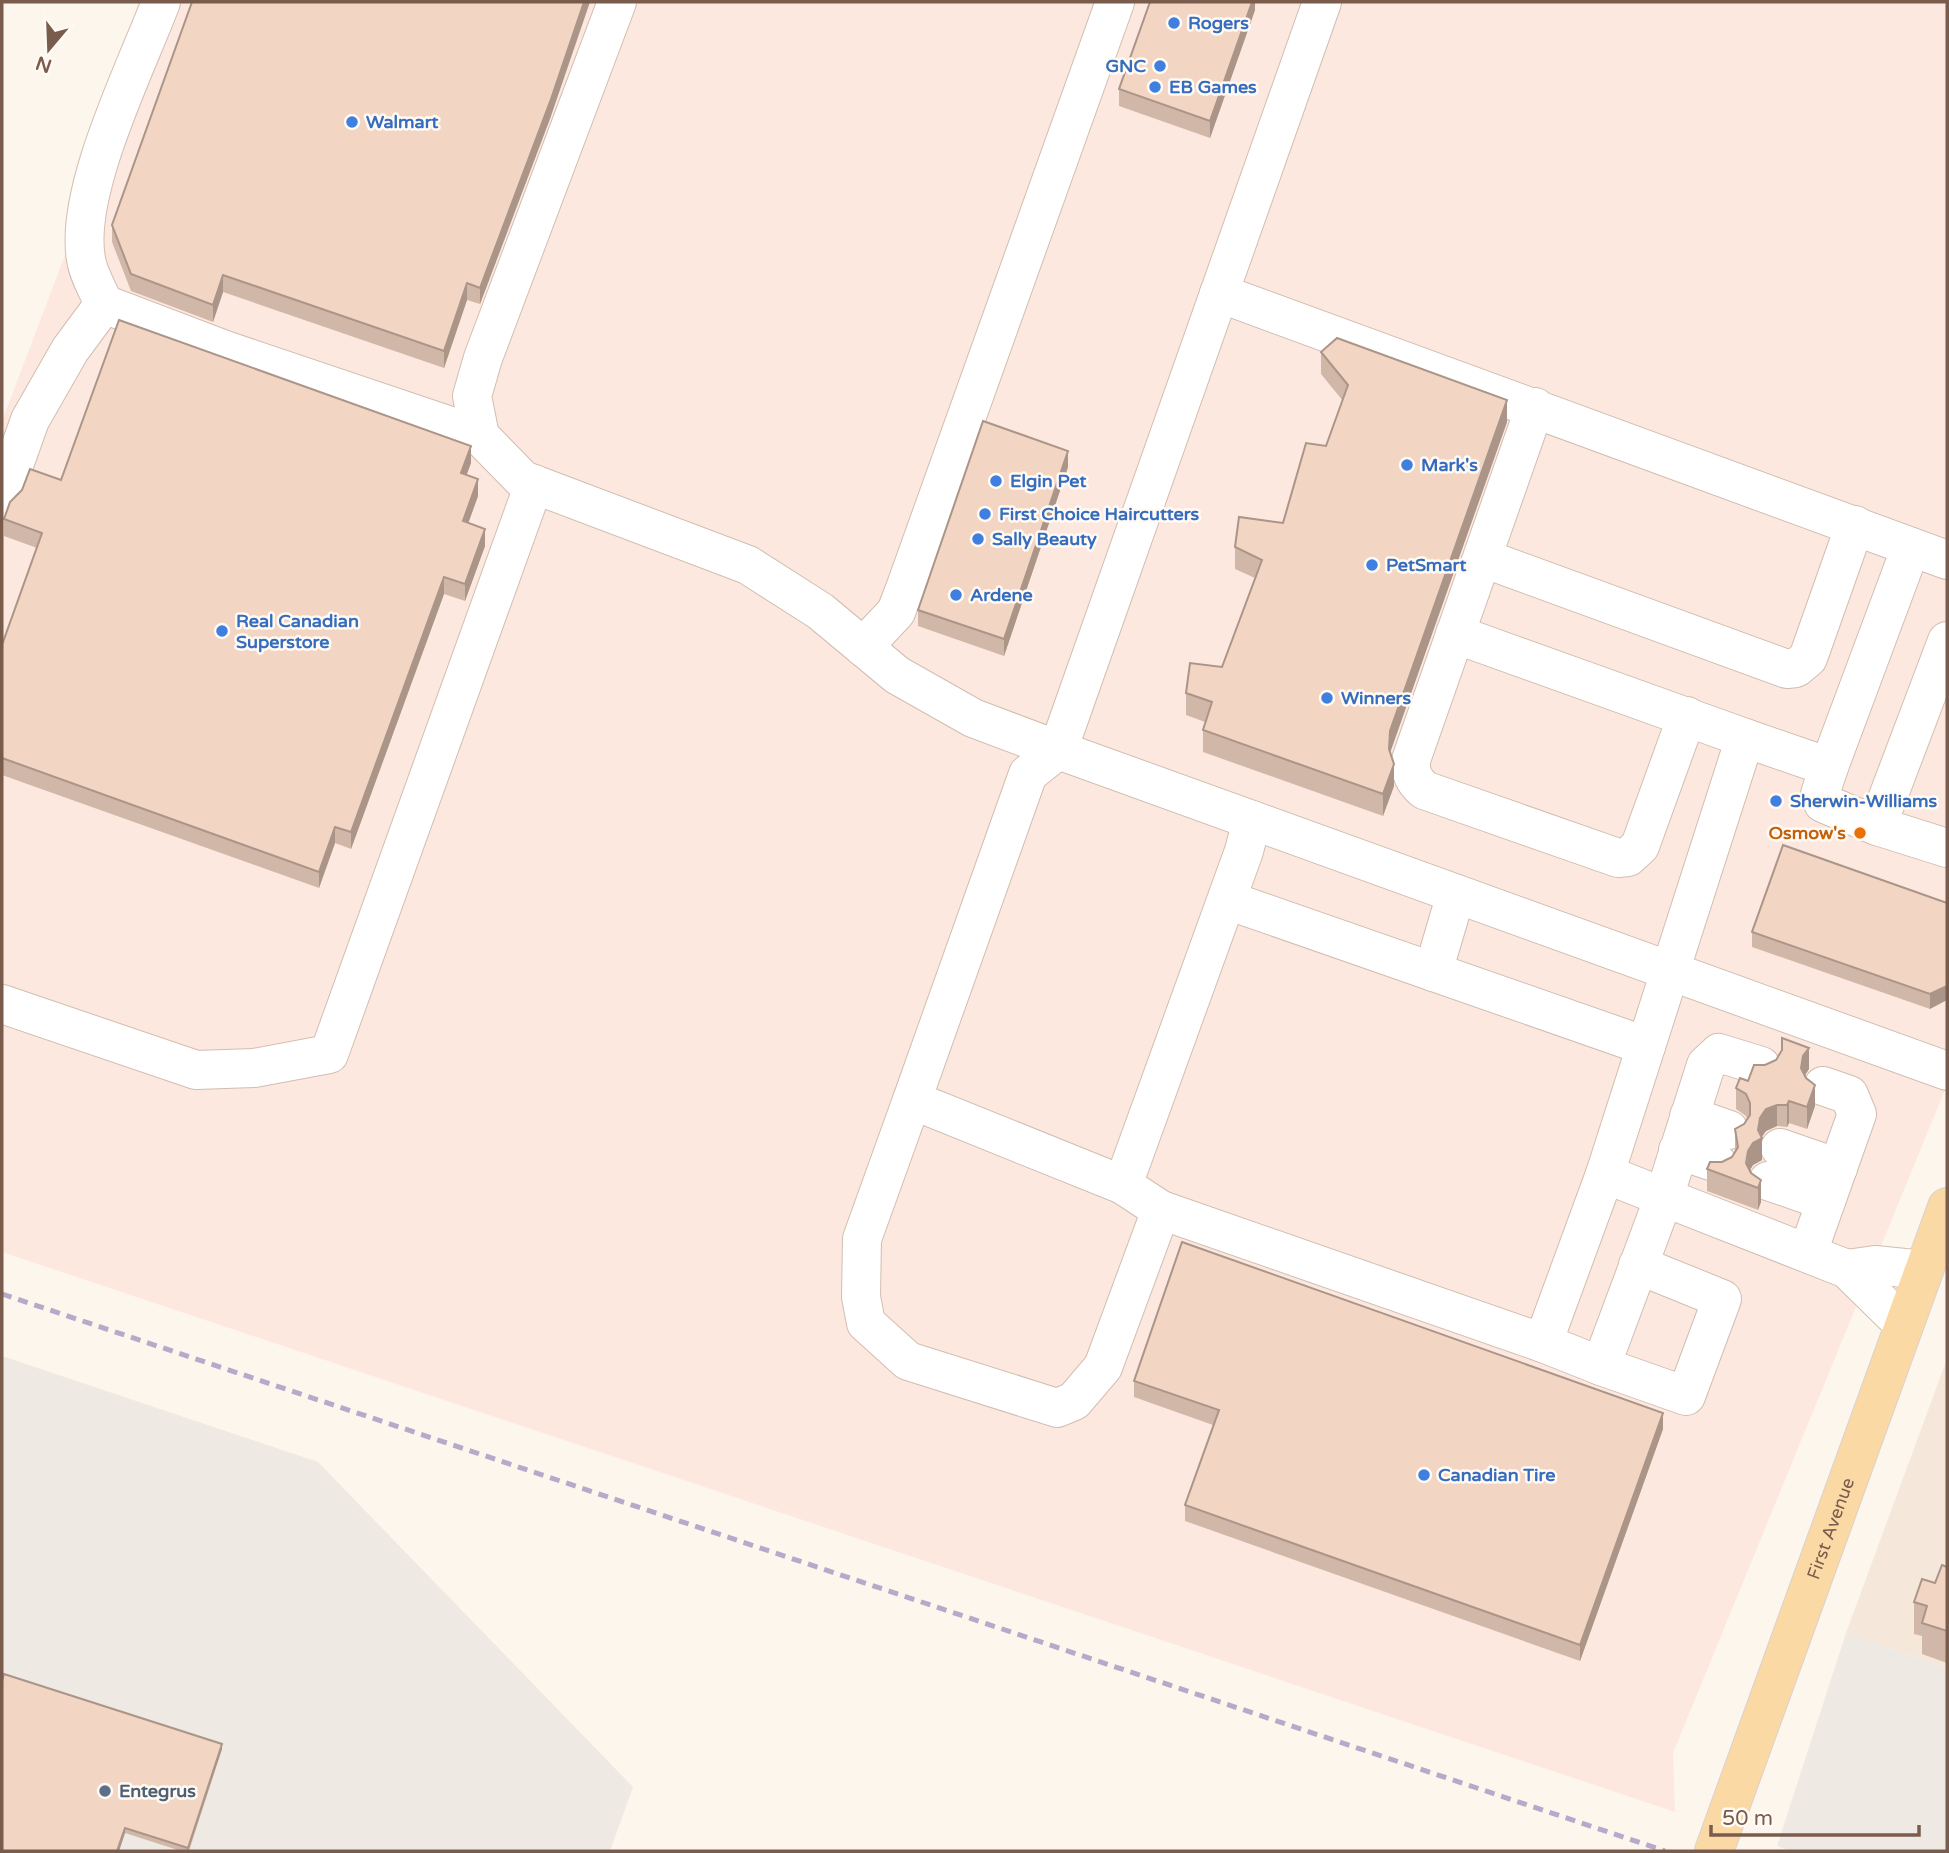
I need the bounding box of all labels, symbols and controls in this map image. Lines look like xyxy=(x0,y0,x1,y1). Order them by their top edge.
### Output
place label: Rogers xyxy=(1188,12,1249,34)
north arrow xyxy=(14,14,84,84)
marker: Rogers xyxy=(1166,15,1182,31)
text: N xyxy=(33,51,55,77)
place label: GNC xyxy=(1105,55,1146,77)
marker: GNC xyxy=(1152,58,1168,74)
place label: EB Games xyxy=(1169,76,1257,98)
marker: EB Games xyxy=(1147,79,1163,95)
place label: Walmart xyxy=(366,111,439,133)
marker: Walmart xyxy=(344,114,360,130)
place label: Mark's xyxy=(1421,454,1478,476)
marker: Mark's xyxy=(1399,457,1415,473)
place label: Elgin Pet xyxy=(1010,470,1086,492)
marker: Elgin Pet xyxy=(988,473,1004,489)
place label: First Choice Haircutters xyxy=(999,503,1200,525)
marker: First Choice Haircutters xyxy=(977,506,993,522)
place label: Sally Beauty xyxy=(992,528,1097,550)
marker: Sally Beauty xyxy=(970,531,986,547)
place label: PetSmart xyxy=(1386,554,1466,576)
marker: PetSmart xyxy=(1364,557,1380,573)
place label: Ardene xyxy=(970,584,1033,606)
marker: Ardene xyxy=(948,587,964,603)
place label: Real Canadian Superstore xyxy=(236,610,359,653)
marker: Real Canadian Superstore xyxy=(214,623,230,639)
place label: Winners xyxy=(1341,687,1412,709)
marker: Winners xyxy=(1319,690,1335,706)
place label: Sherwin-Williams xyxy=(1790,790,1938,812)
marker: Sherwin-Williams xyxy=(1768,793,1784,809)
place label: Osmow's xyxy=(1769,822,1846,844)
marker: Osmow's xyxy=(1852,825,1868,841)
place label: Canadian Tire xyxy=(1438,1464,1555,1486)
marker: Canadian Tire xyxy=(1416,1467,1432,1483)
street label: First Avenue xyxy=(1802,1475,1859,1582)
place label: Entegrus xyxy=(119,1780,196,1802)
marker: Entegrus xyxy=(97,1783,113,1799)
scale bar xyxy=(1711,1794,1919,1838)
text: 50 m xyxy=(1722,1806,1773,1831)

